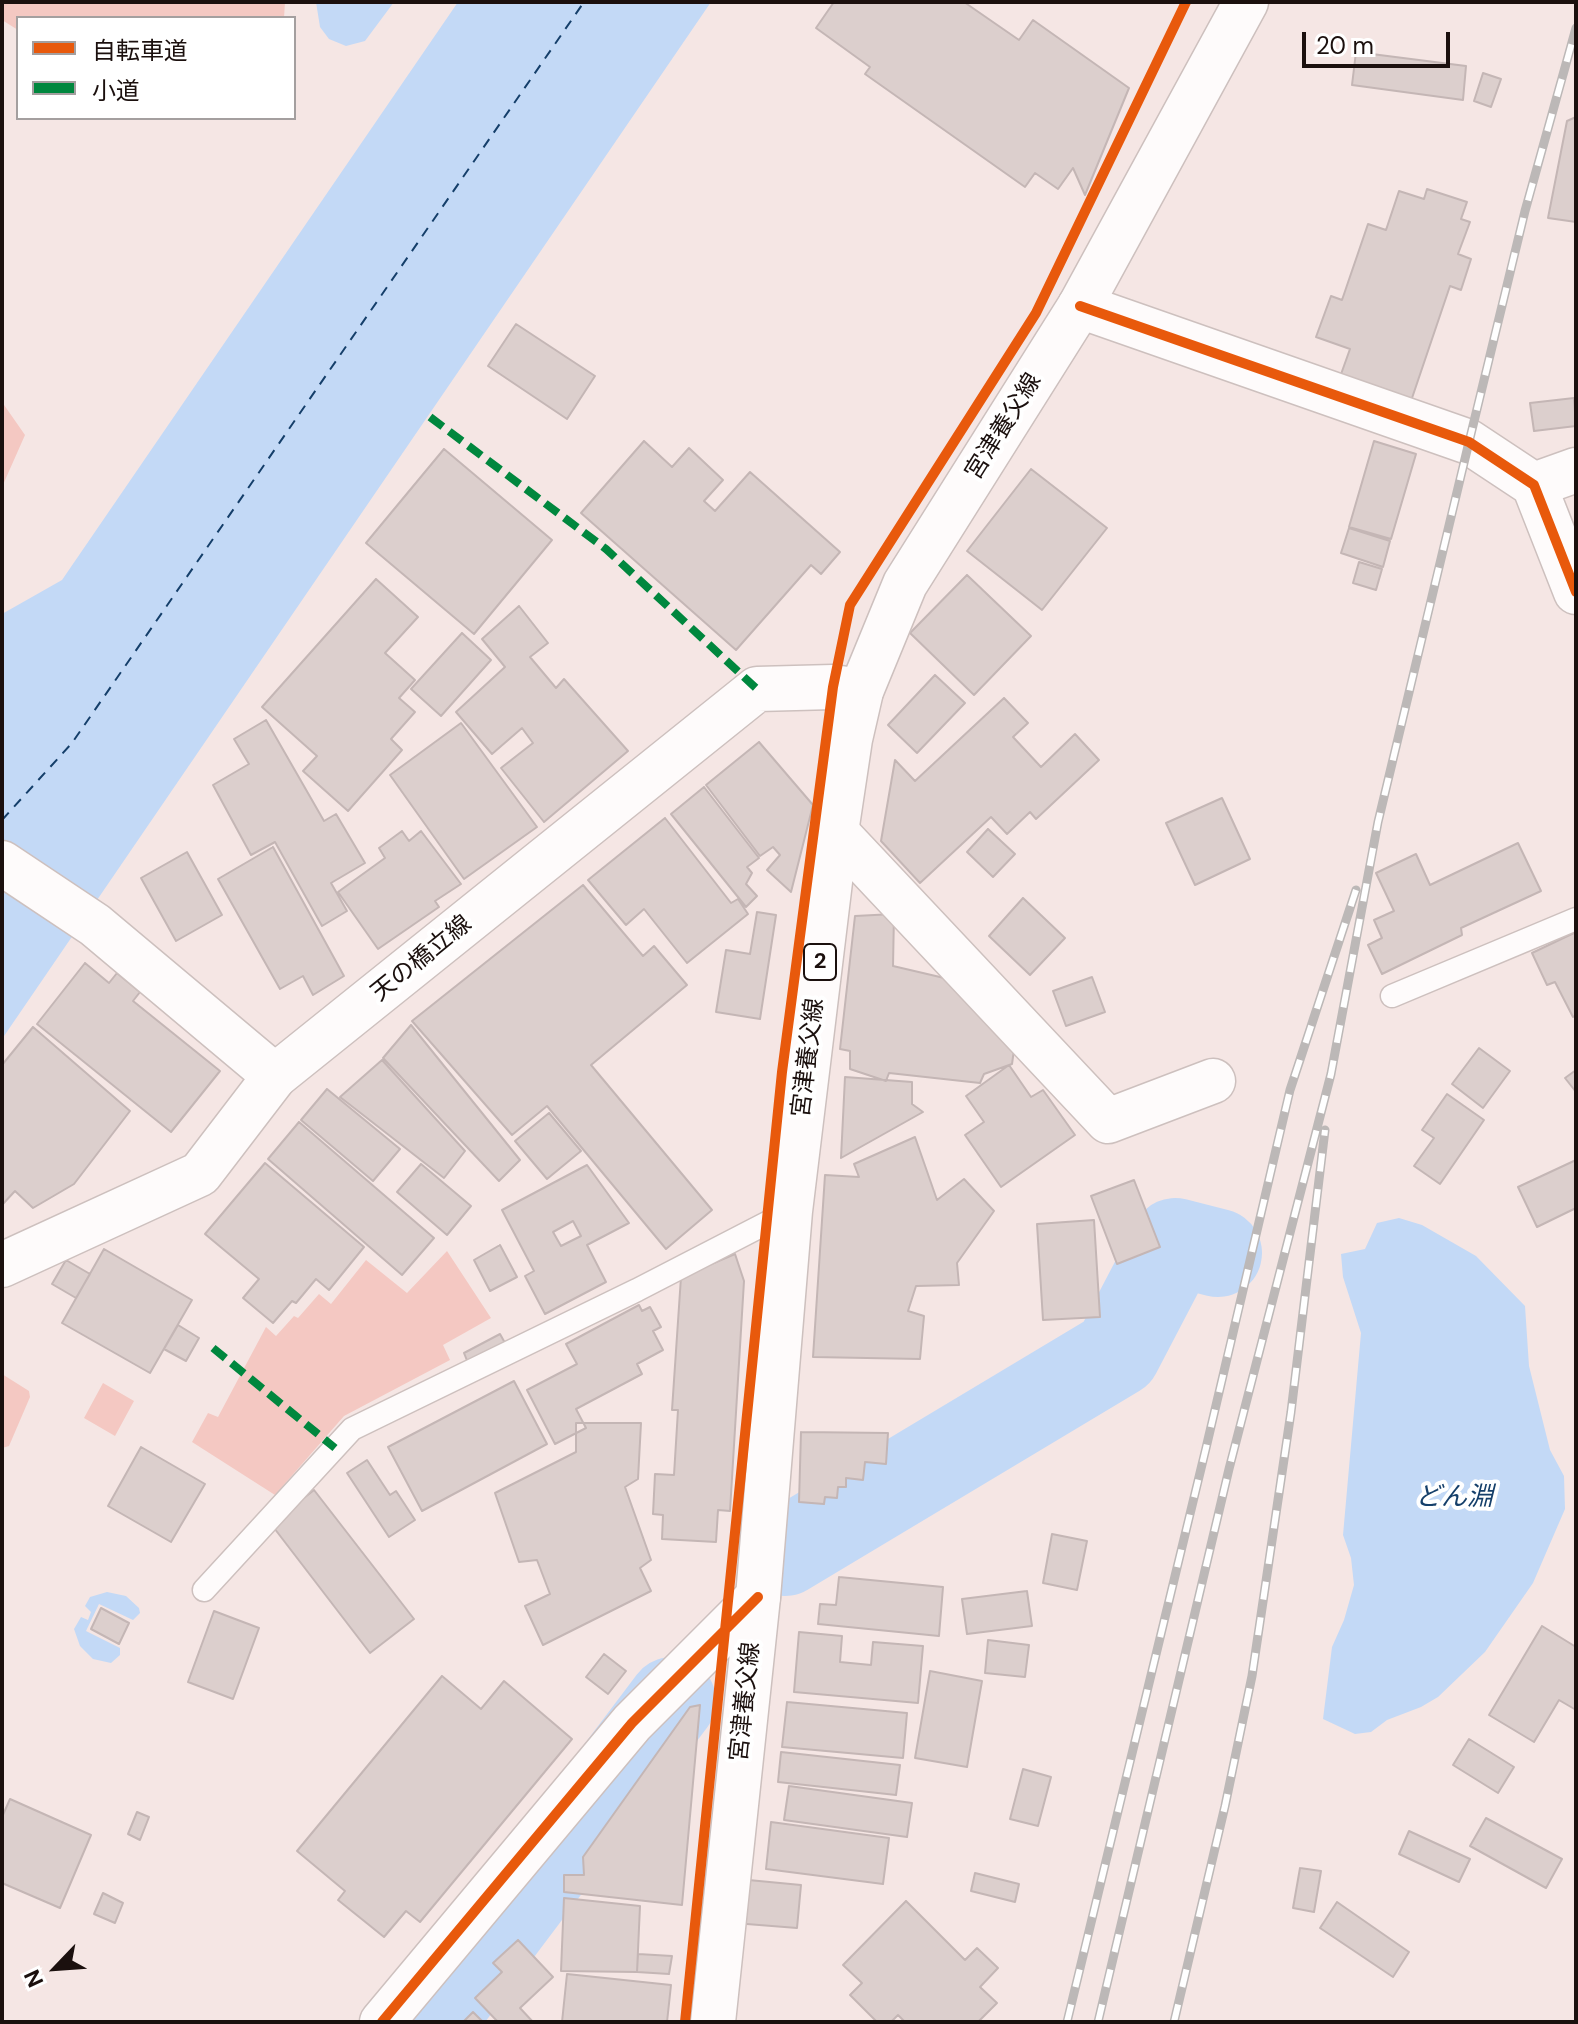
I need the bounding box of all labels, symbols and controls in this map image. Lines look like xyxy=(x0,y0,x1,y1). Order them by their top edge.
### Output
legend xyxy=(16,16,296,120)
scale bar xyxy=(1306,16,1454,66)
text: 20 m xyxy=(1316,30,1374,61)
text: 自転車道 xyxy=(92,35,188,66)
text: 小道 xyxy=(92,75,140,106)
street label: 宮津養父線 xyxy=(960,368,1048,486)
street label: 天の橋立線 xyxy=(366,910,478,1008)
road number: 2 xyxy=(804,944,836,980)
street label: 宮津養父線 xyxy=(787,997,831,1119)
water label: どん淵 xyxy=(1415,1482,1493,1514)
street label: 宮津養父線 xyxy=(725,1641,767,1763)
north arrow xyxy=(16,1928,96,2008)
text: N xyxy=(17,1965,50,1992)

